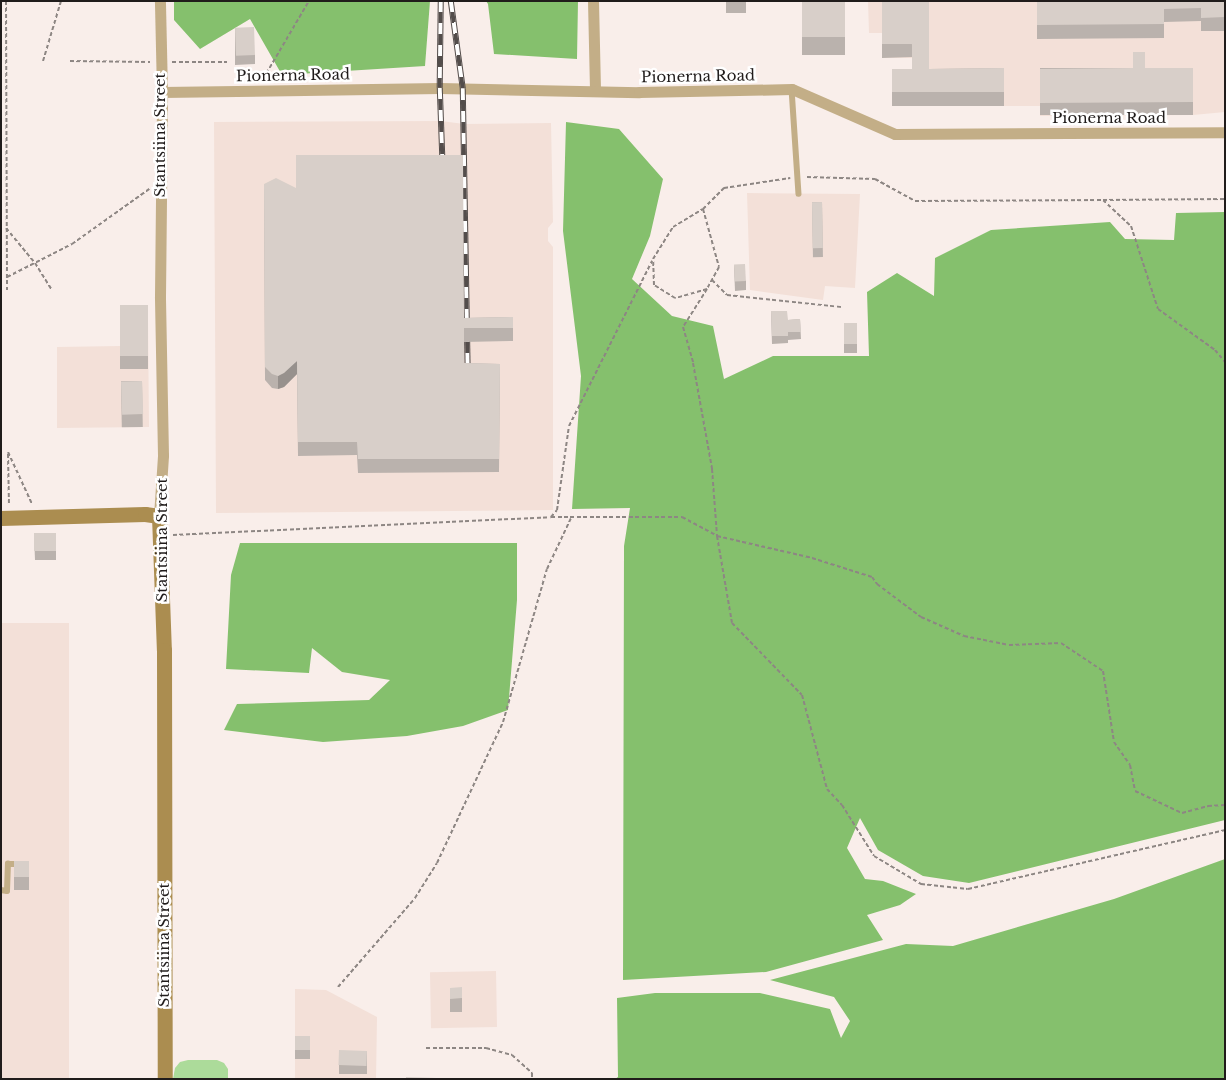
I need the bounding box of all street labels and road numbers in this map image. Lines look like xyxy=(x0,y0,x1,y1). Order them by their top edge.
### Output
street label: Pionerna Road xyxy=(236,65,350,85)
street label: Pionerna Road xyxy=(641,66,755,86)
street label: Stantsiina Street xyxy=(151,73,169,197)
street label: Pionerna Road xyxy=(1052,109,1166,127)
street label: Stantsiina Street xyxy=(153,478,171,602)
street label: Stantsiina Street xyxy=(155,883,173,1007)

